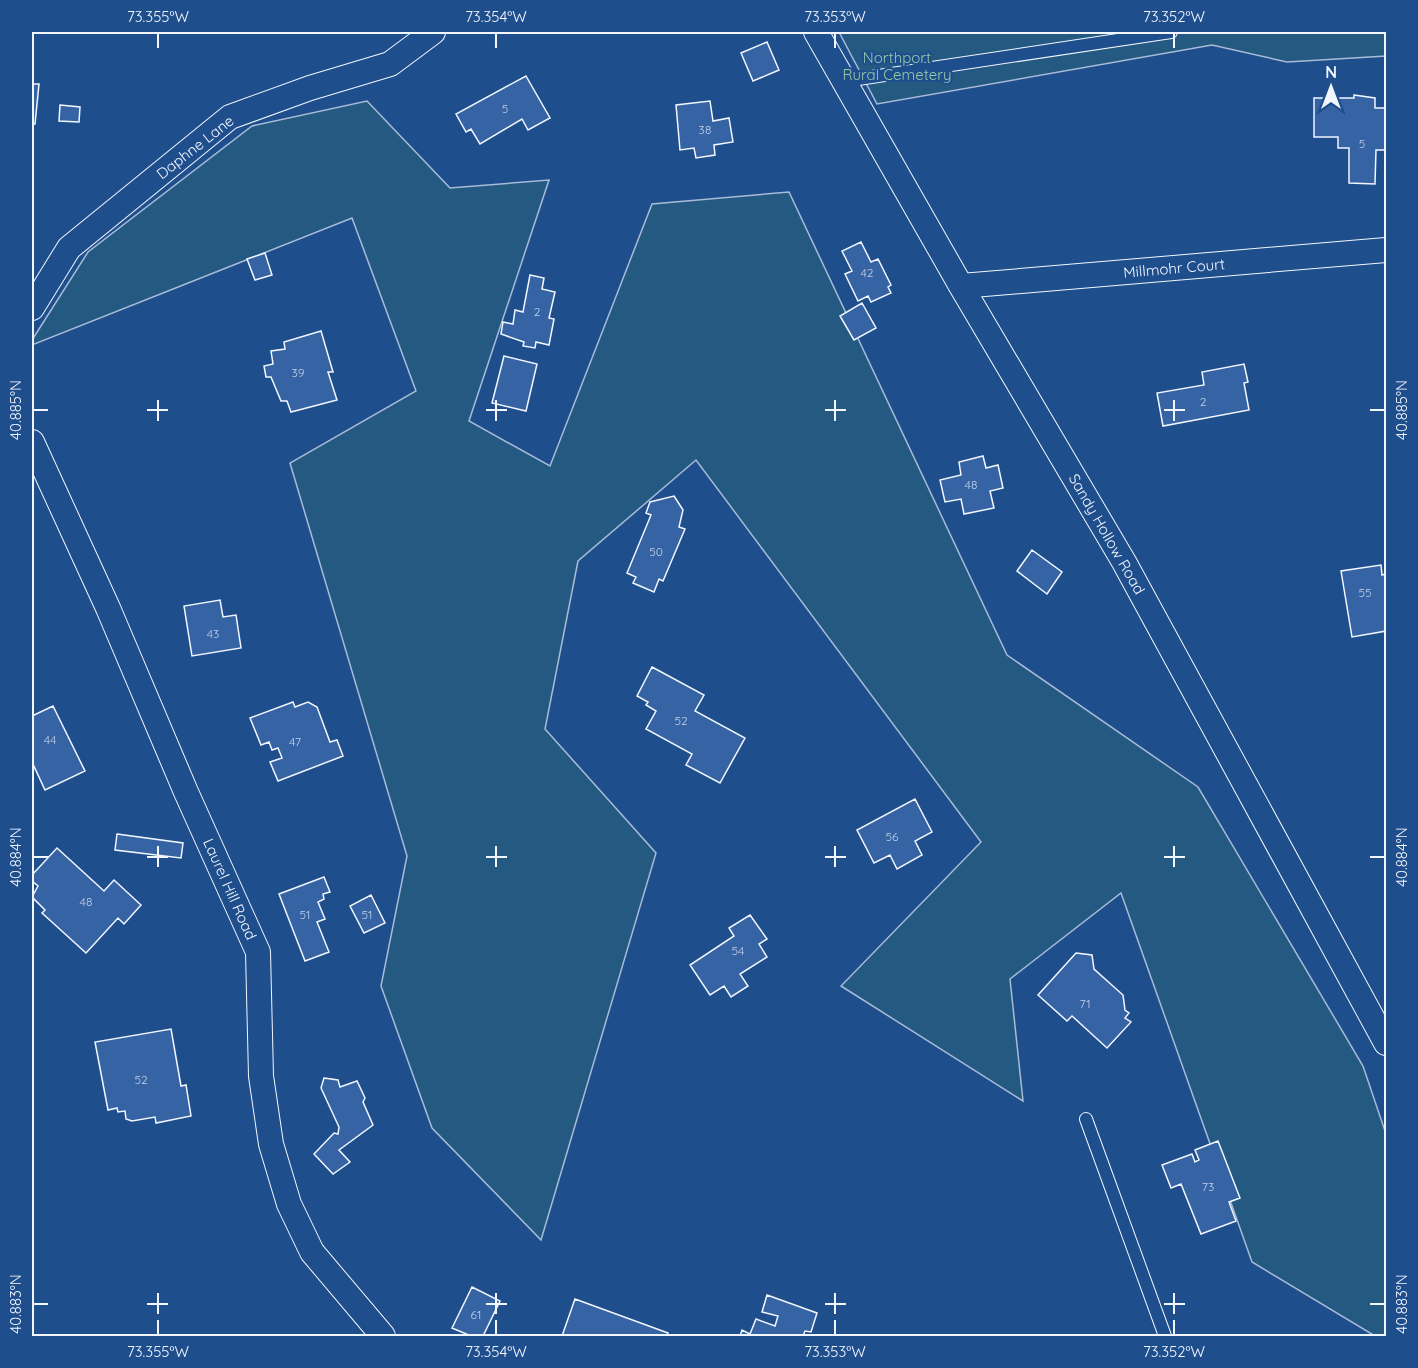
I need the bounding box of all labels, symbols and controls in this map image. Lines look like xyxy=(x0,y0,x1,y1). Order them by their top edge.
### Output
text: 73.355°W xyxy=(127,7,189,26)
text: 73.354°W xyxy=(465,7,527,26)
text: 73.353°W xyxy=(804,7,866,26)
text: 73.352°W xyxy=(1143,7,1206,26)
park label: Northport Rural Cemetery xyxy=(843,48,951,84)
north arrow xyxy=(1301,57,1361,117)
text: N xyxy=(1325,62,1337,82)
house number: 5 xyxy=(502,101,508,116)
street label: Daphne Lane xyxy=(153,111,237,183)
house number: 38 xyxy=(699,122,711,137)
house number: 5 xyxy=(1359,136,1365,151)
street label: Millmohr Court xyxy=(1122,254,1226,282)
house number: 42 xyxy=(861,265,874,280)
house number: 2 xyxy=(534,304,541,319)
house number: 39 xyxy=(292,365,305,380)
text: 40.885°N xyxy=(6,380,25,440)
text: 40.885°N xyxy=(1392,380,1411,440)
house number: 2 xyxy=(1200,394,1207,409)
street label: Sandy Hollow Road xyxy=(1065,470,1149,598)
house number: 48 xyxy=(965,477,977,492)
house number: 50 xyxy=(649,544,663,559)
house number: 55 xyxy=(1358,585,1372,600)
house number: 43 xyxy=(207,626,219,641)
house number: 52 xyxy=(674,713,688,728)
house number: 44 xyxy=(44,732,56,747)
house number: 47 xyxy=(289,734,301,749)
text: 40.884°N xyxy=(6,827,25,887)
text: 40.884°N xyxy=(1392,827,1411,887)
house number: 56 xyxy=(886,829,899,844)
street label: Laurel Hill Road xyxy=(199,835,261,943)
house number: 48 xyxy=(80,894,92,909)
house number: 51 xyxy=(300,907,310,922)
house number: 51 xyxy=(362,907,372,922)
house number: 54 xyxy=(732,943,744,958)
house number: 71 xyxy=(1079,996,1091,1011)
house number: 52 xyxy=(134,1072,148,1087)
house number: 73 xyxy=(1202,1179,1214,1194)
text: 40.883°N xyxy=(6,1274,25,1334)
text: 40.883°N xyxy=(1392,1274,1411,1334)
house number: 61 xyxy=(471,1307,481,1322)
text: 73.355°W xyxy=(127,1342,189,1361)
text: 73.354°W xyxy=(465,1342,527,1361)
text: 73.353°W xyxy=(804,1342,866,1361)
text: 73.352°W xyxy=(1143,1342,1206,1361)

